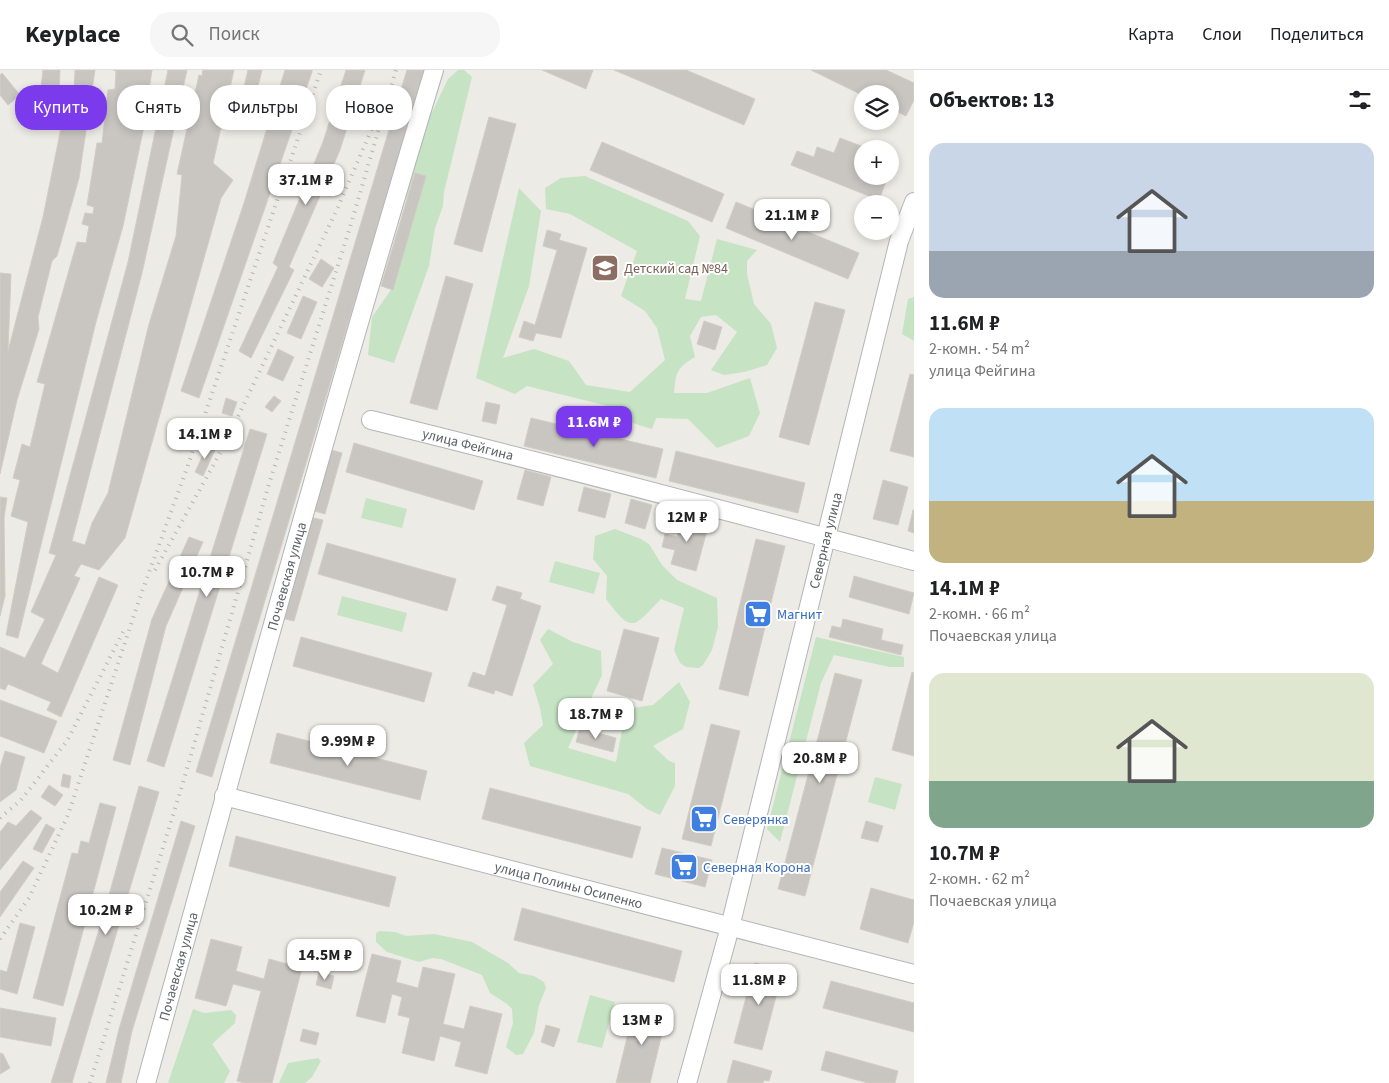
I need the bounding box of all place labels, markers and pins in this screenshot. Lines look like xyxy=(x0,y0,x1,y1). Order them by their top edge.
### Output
pin: 37.1M ₽ xyxy=(260,164,352,206)
pin: 21.1M ₽ xyxy=(746,198,838,241)
school or university icon: Детский сад №84 xyxy=(590,253,620,283)
place label: Детский сад №84 xyxy=(624,259,728,279)
pin: 11.6M ₽ xyxy=(548,406,640,448)
pin: 14.1M ₽ xyxy=(159,418,251,460)
pin: 12M ₽ xyxy=(652,500,722,543)
pin: 10.7M ₽ xyxy=(161,556,253,598)
supermarket icon: Магнит xyxy=(743,599,773,629)
place label: Магнит xyxy=(777,605,823,625)
pin: 18.7M ₽ xyxy=(550,698,642,740)
pin: 9.99M ₽ xyxy=(302,724,394,767)
pin: 20.8M ₽ xyxy=(774,742,866,784)
supermarket icon: Северянка xyxy=(689,804,719,834)
place label: Северянка xyxy=(723,810,789,830)
supermarket icon: Северная Корона xyxy=(669,852,699,882)
place label: Северная Корона xyxy=(703,858,811,878)
pin: 10.2M ₽ xyxy=(60,894,152,936)
pin: 14.5M ₽ xyxy=(279,938,371,981)
pin: 11.8M ₽ xyxy=(713,964,805,1006)
pin: 13M ₽ xyxy=(607,1004,677,1046)

